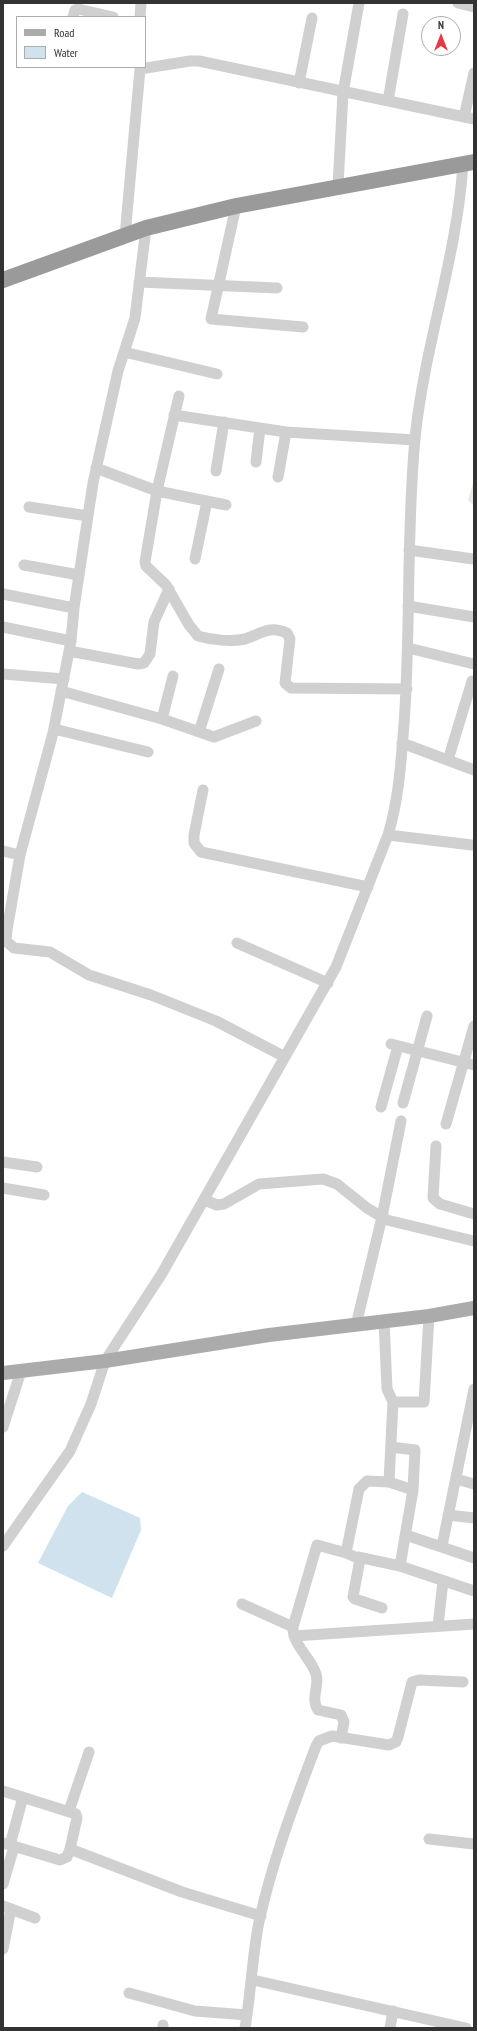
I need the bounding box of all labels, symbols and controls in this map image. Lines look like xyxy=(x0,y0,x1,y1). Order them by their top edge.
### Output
legend xyxy=(16,16,146,68)
north arrow xyxy=(421,16,461,56)
text: N xyxy=(438,18,444,32)
text: Road xyxy=(54,25,74,40)
text: Water xyxy=(54,45,78,60)

